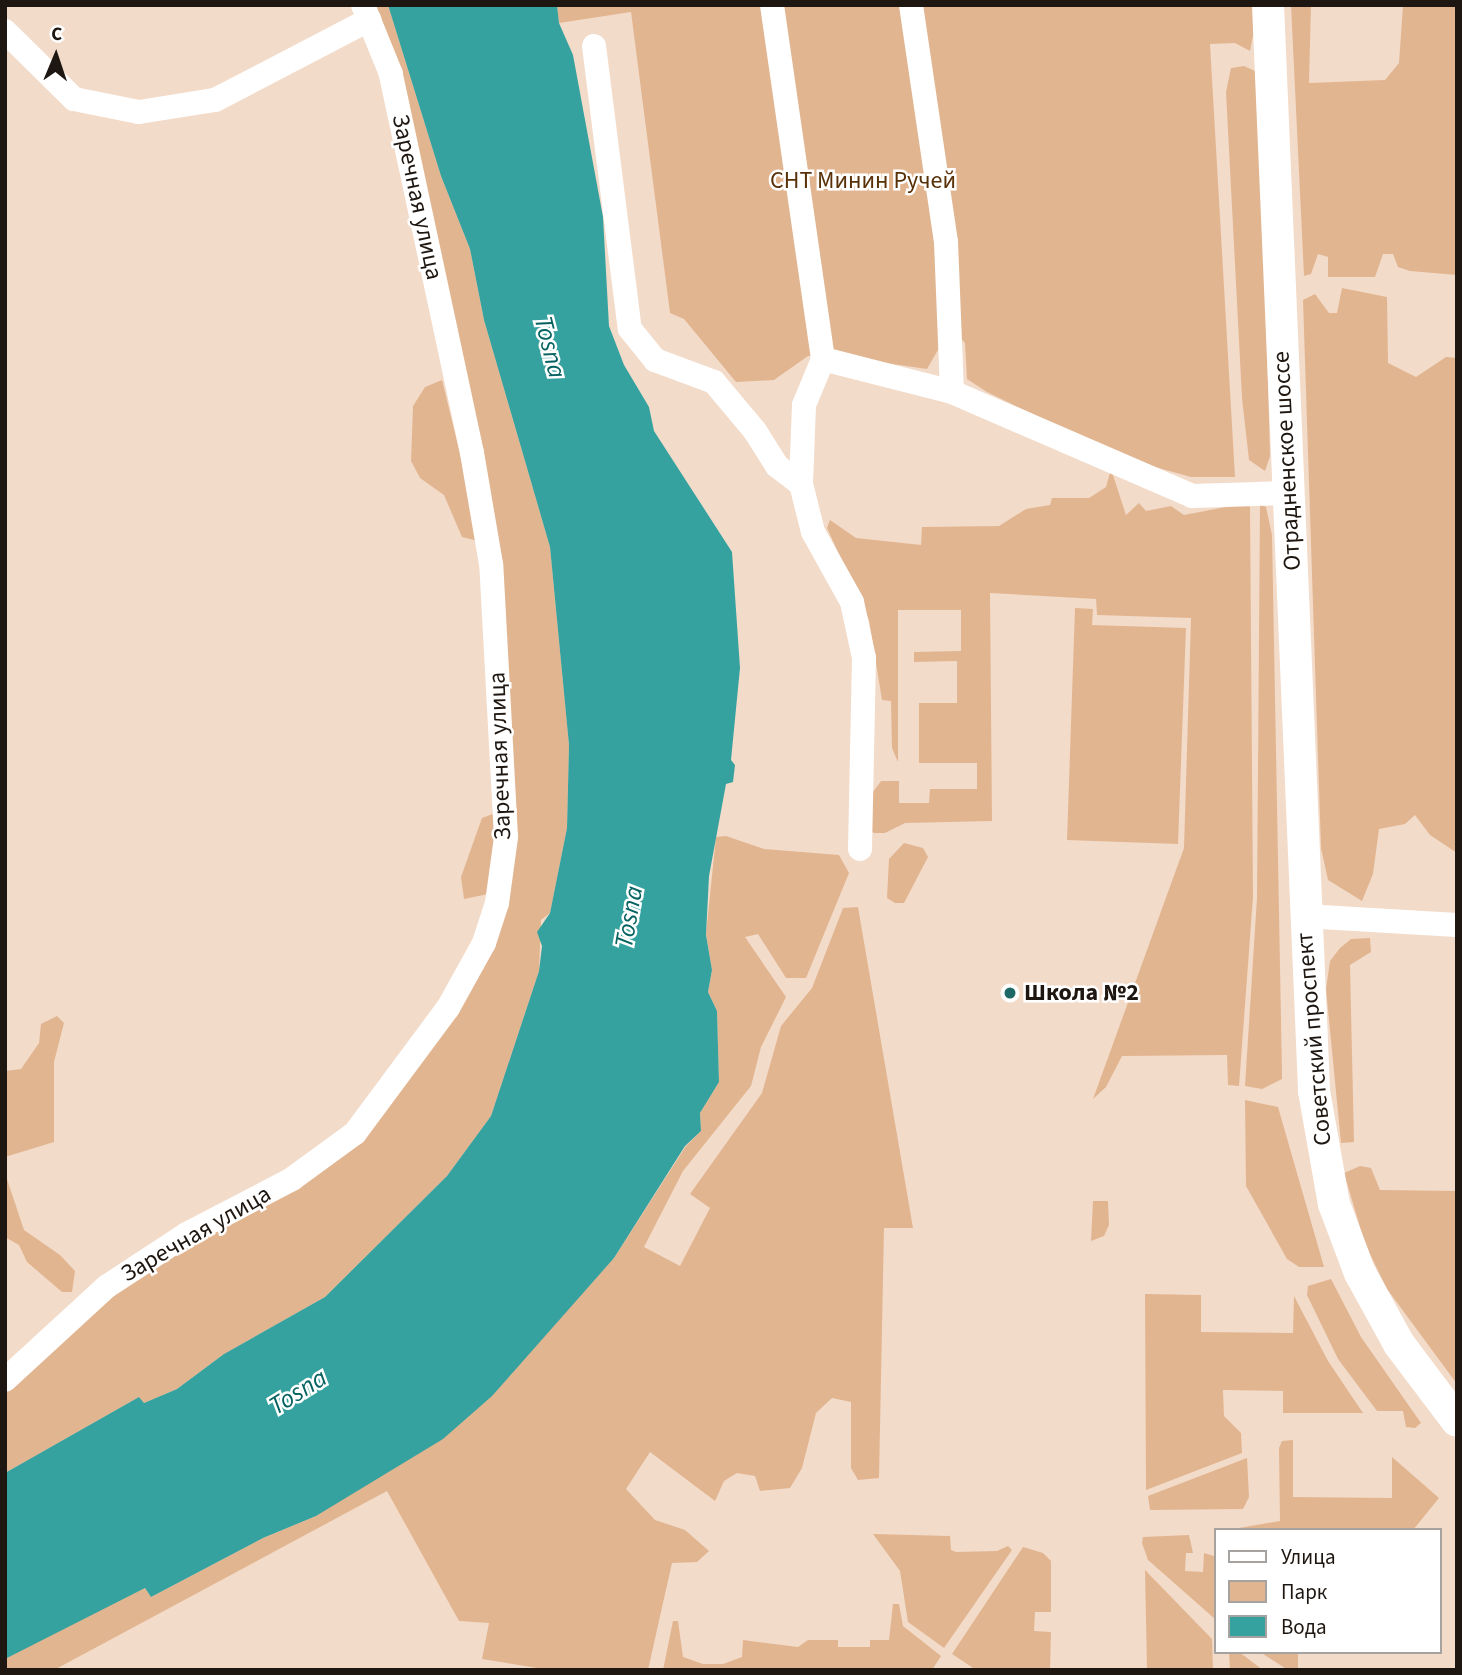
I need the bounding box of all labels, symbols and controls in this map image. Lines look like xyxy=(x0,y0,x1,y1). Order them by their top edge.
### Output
north arrow xyxy=(21,21,91,91)
text: С xyxy=(51,21,63,48)
street label: Заречная улица xyxy=(385,112,449,282)
park label: СНТ Минин Ручей xyxy=(770,167,956,195)
water label: Tosna xyxy=(527,313,573,381)
street label: Отрадненское шоссе xyxy=(1267,351,1307,571)
street label: Заречная улица xyxy=(483,671,517,841)
water label: Tosna xyxy=(608,883,650,951)
street label: Советский проспект xyxy=(1290,931,1338,1147)
place label: Школа №2 xyxy=(1024,979,1139,1007)
marker: Школа №2 xyxy=(1002,985,1018,1001)
street label: Заречная улица xyxy=(116,1179,276,1289)
water label: Tosna xyxy=(263,1362,333,1422)
legend xyxy=(1214,1528,1441,1654)
text: Улица xyxy=(1281,1542,1336,1572)
text: Парк xyxy=(1281,1577,1327,1607)
text: Вода xyxy=(1281,1612,1327,1642)

